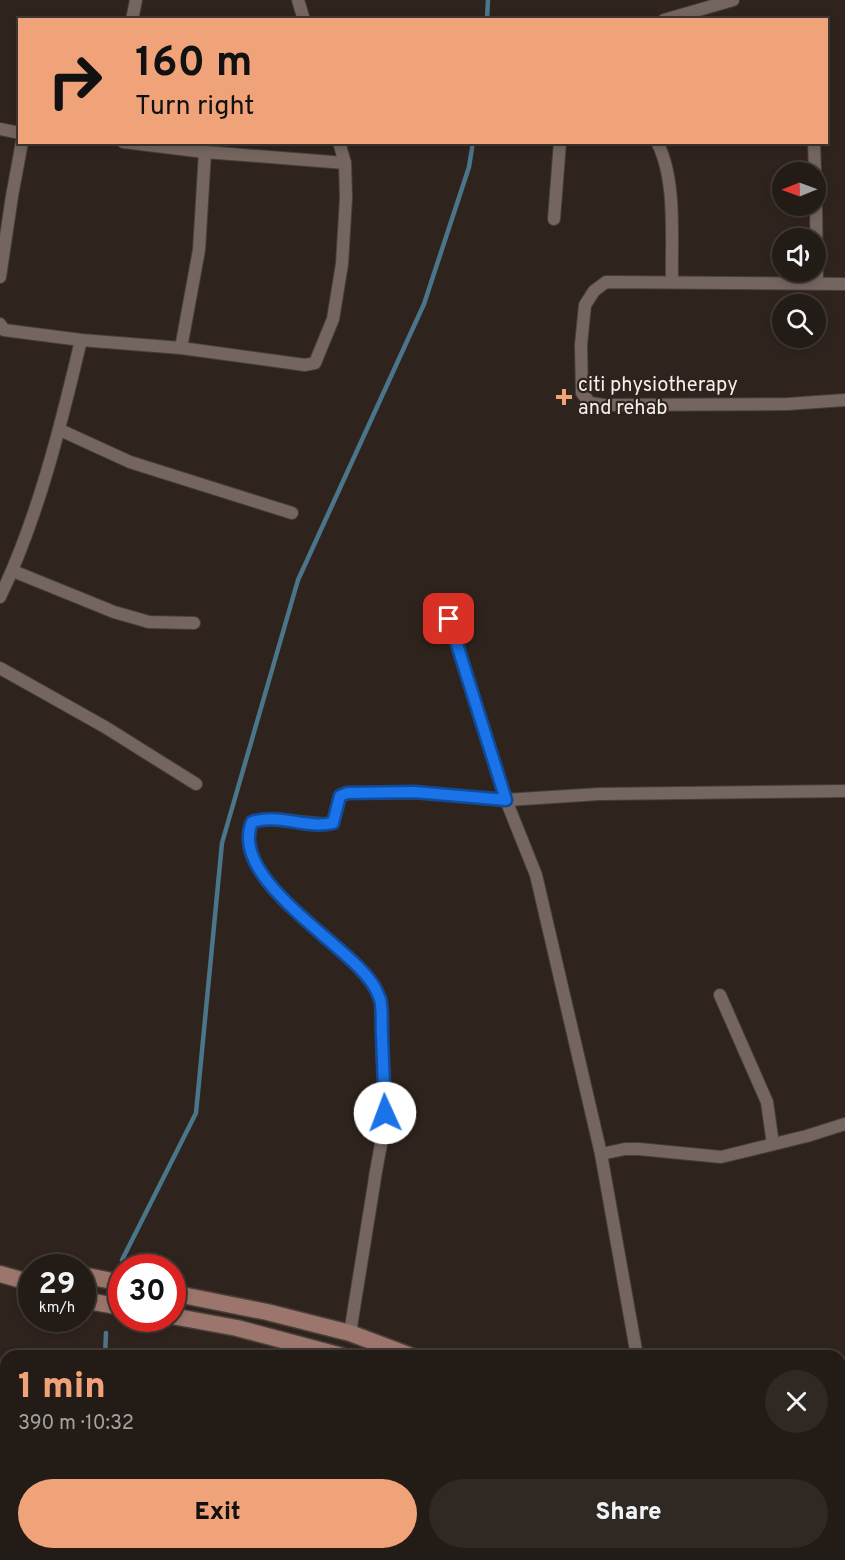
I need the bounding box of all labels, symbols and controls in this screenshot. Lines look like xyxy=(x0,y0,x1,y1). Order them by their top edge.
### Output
text: 160 m xyxy=(135,38,253,91)
icon: right xyxy=(36,42,114,120)
text: Turn right xyxy=(135,90,254,124)
north arrow xyxy=(772,162,826,216)
map controls xyxy=(772,162,826,348)
button: sound xyxy=(772,228,826,282)
button: search xyxy=(772,294,826,348)
place label: citi physiotherapy and rehab xyxy=(578,373,738,422)
marker: citi physiotherapy and rehab xyxy=(555,388,573,406)
pin xyxy=(423,593,474,644)
icon: arrive xyxy=(432,602,465,635)
position arrow xyxy=(353,1081,417,1145)
speed limit sign: 30 xyxy=(108,1254,186,1332)
text: 29 xyxy=(39,1267,75,1304)
text: km/h xyxy=(39,1299,75,1318)
text: 1 min xyxy=(18,1365,106,1411)
button: close xyxy=(765,1370,828,1433)
text: 390 m · 10:32 xyxy=(18,1411,134,1437)
button: Exit xyxy=(18,1479,417,1548)
button: Share xyxy=(429,1479,828,1548)

